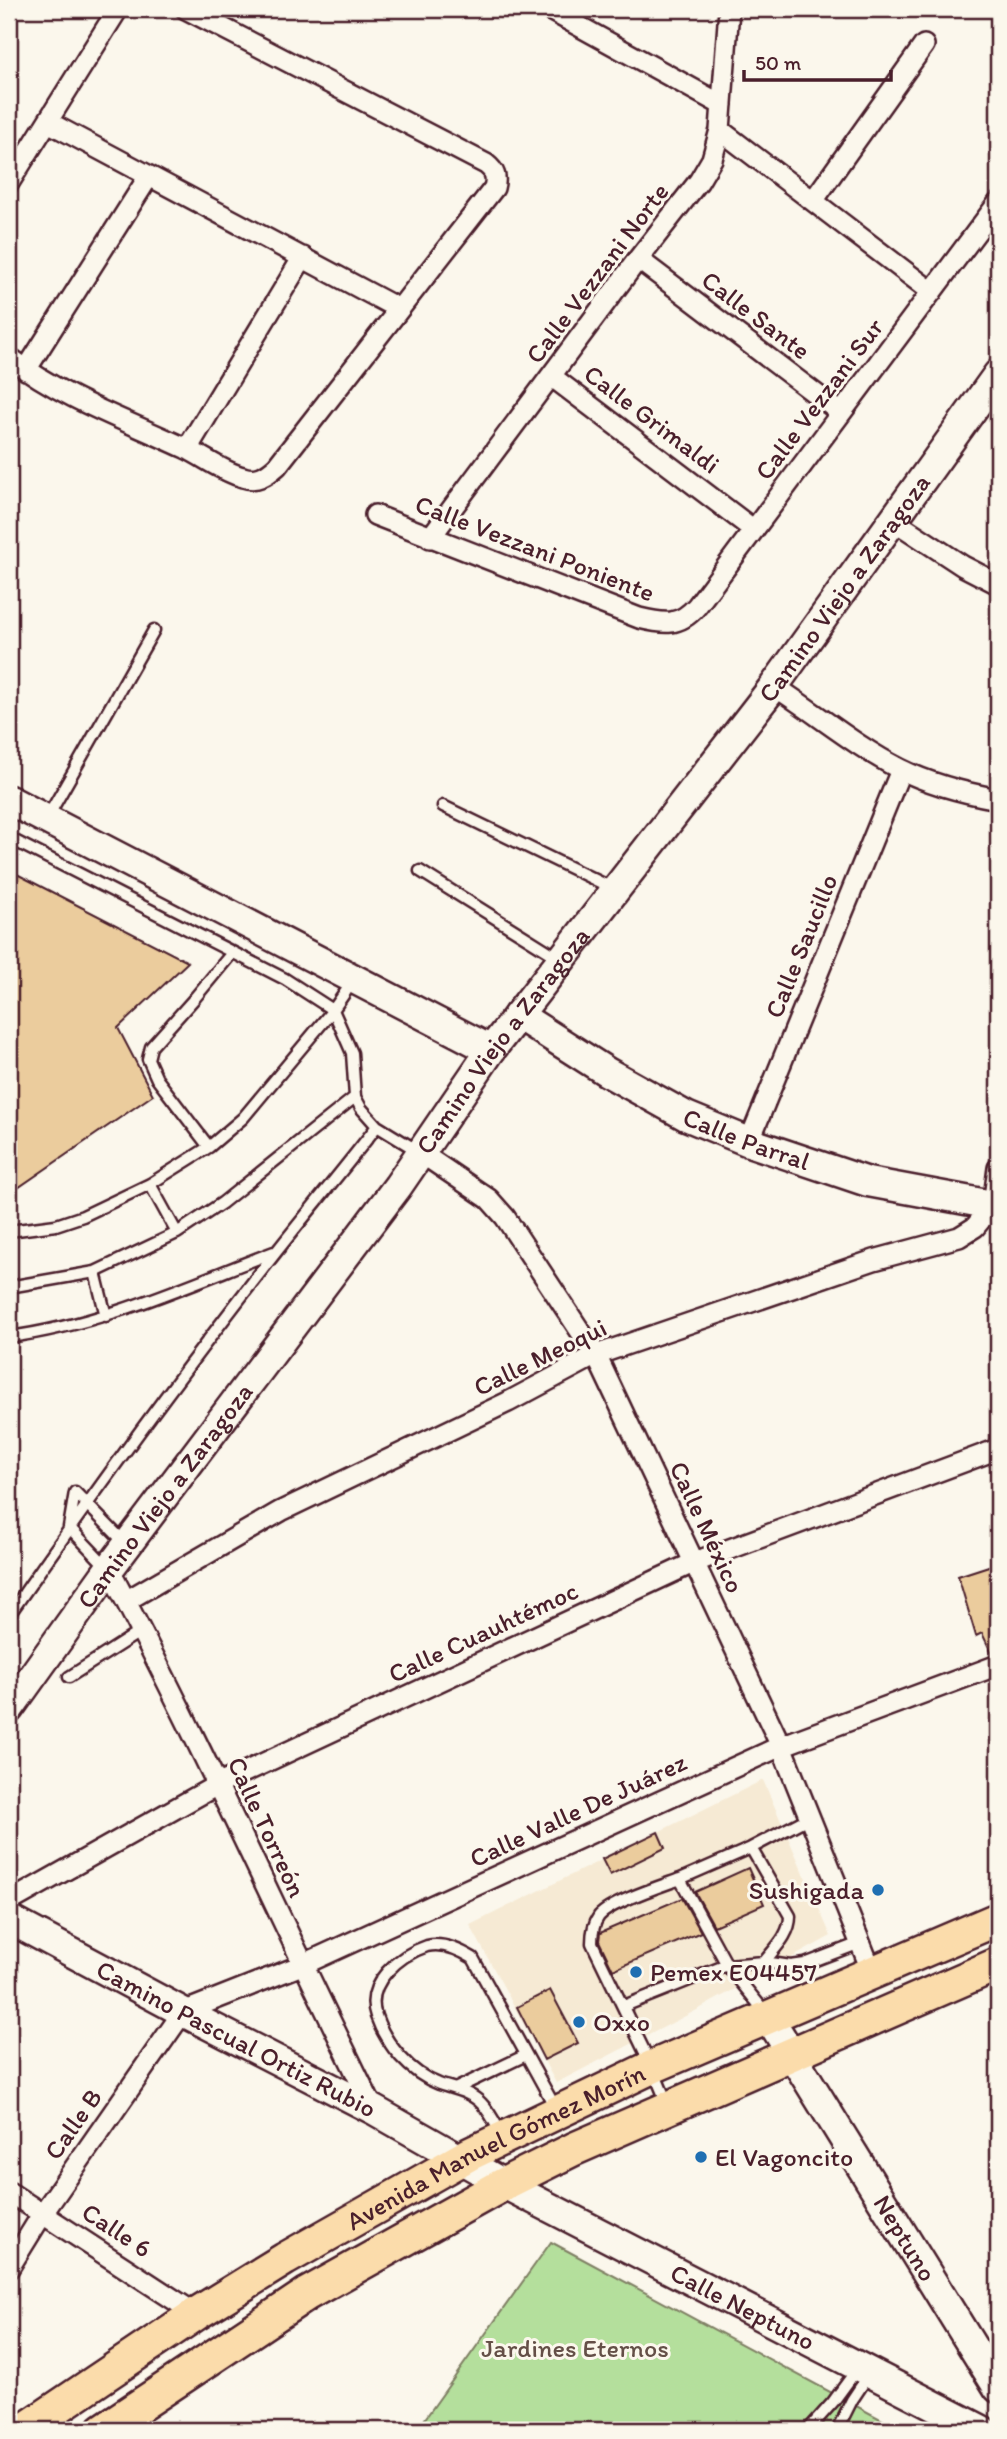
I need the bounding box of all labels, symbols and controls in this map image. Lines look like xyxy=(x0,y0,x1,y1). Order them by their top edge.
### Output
scale bar xyxy=(744,38,892,82)
text: 50 m xyxy=(755,50,802,75)
street label: Calle Vezzani Norte xyxy=(519,176,675,370)
street label: Calle Sante xyxy=(695,264,817,366)
street label: Calle Vezzani Sur xyxy=(748,311,891,486)
street label: Calle Grimaldi xyxy=(578,358,726,480)
street label: Camino Viejo a Zaragoza xyxy=(751,468,937,709)
street label: Calle Vezzani Poniente xyxy=(411,488,659,608)
street label: Calle Saucillo xyxy=(758,869,844,1023)
street label: Camino Viejo a Zaragoza xyxy=(409,921,597,1160)
street label: Calle Parral xyxy=(678,1101,814,1177)
street label: Calle Meoqui xyxy=(468,1311,612,1403)
street label: Camino Viejo a Zaragoza xyxy=(70,1377,260,1615)
street label: Calle México xyxy=(663,1456,751,1598)
street label: Calle Cuauhtémoc xyxy=(383,1574,583,1690)
street label: Calle Valle De Juárez xyxy=(464,1746,692,1874)
street label: Calle Torreón xyxy=(221,1752,314,1902)
place label: Sushigada xyxy=(749,1874,864,1906)
marker: Sushigada xyxy=(870,1882,886,1898)
street label: Camino Pascual Ortiz Rubio xyxy=(91,1953,382,2124)
place label: Pemex E04457 xyxy=(650,1956,817,1988)
marker: Pemex E04457 xyxy=(628,1964,644,1980)
place label: Oxxo xyxy=(593,2006,650,2038)
marker: Oxxo xyxy=(571,2014,587,2030)
street label: Avenida Manuel Gómez Morín xyxy=(340,2057,651,2237)
street label: Calle B xyxy=(37,2082,109,2166)
place label: El Vagoncito xyxy=(715,2141,853,2173)
marker: El Vagoncito xyxy=(693,2149,709,2165)
street label: Neptuno xyxy=(866,2189,944,2287)
street label: Calle 6 xyxy=(76,2196,158,2264)
street label: Calle Neptuno xyxy=(665,2256,820,2357)
park label: Jardines Eternos xyxy=(481,2332,669,2364)

